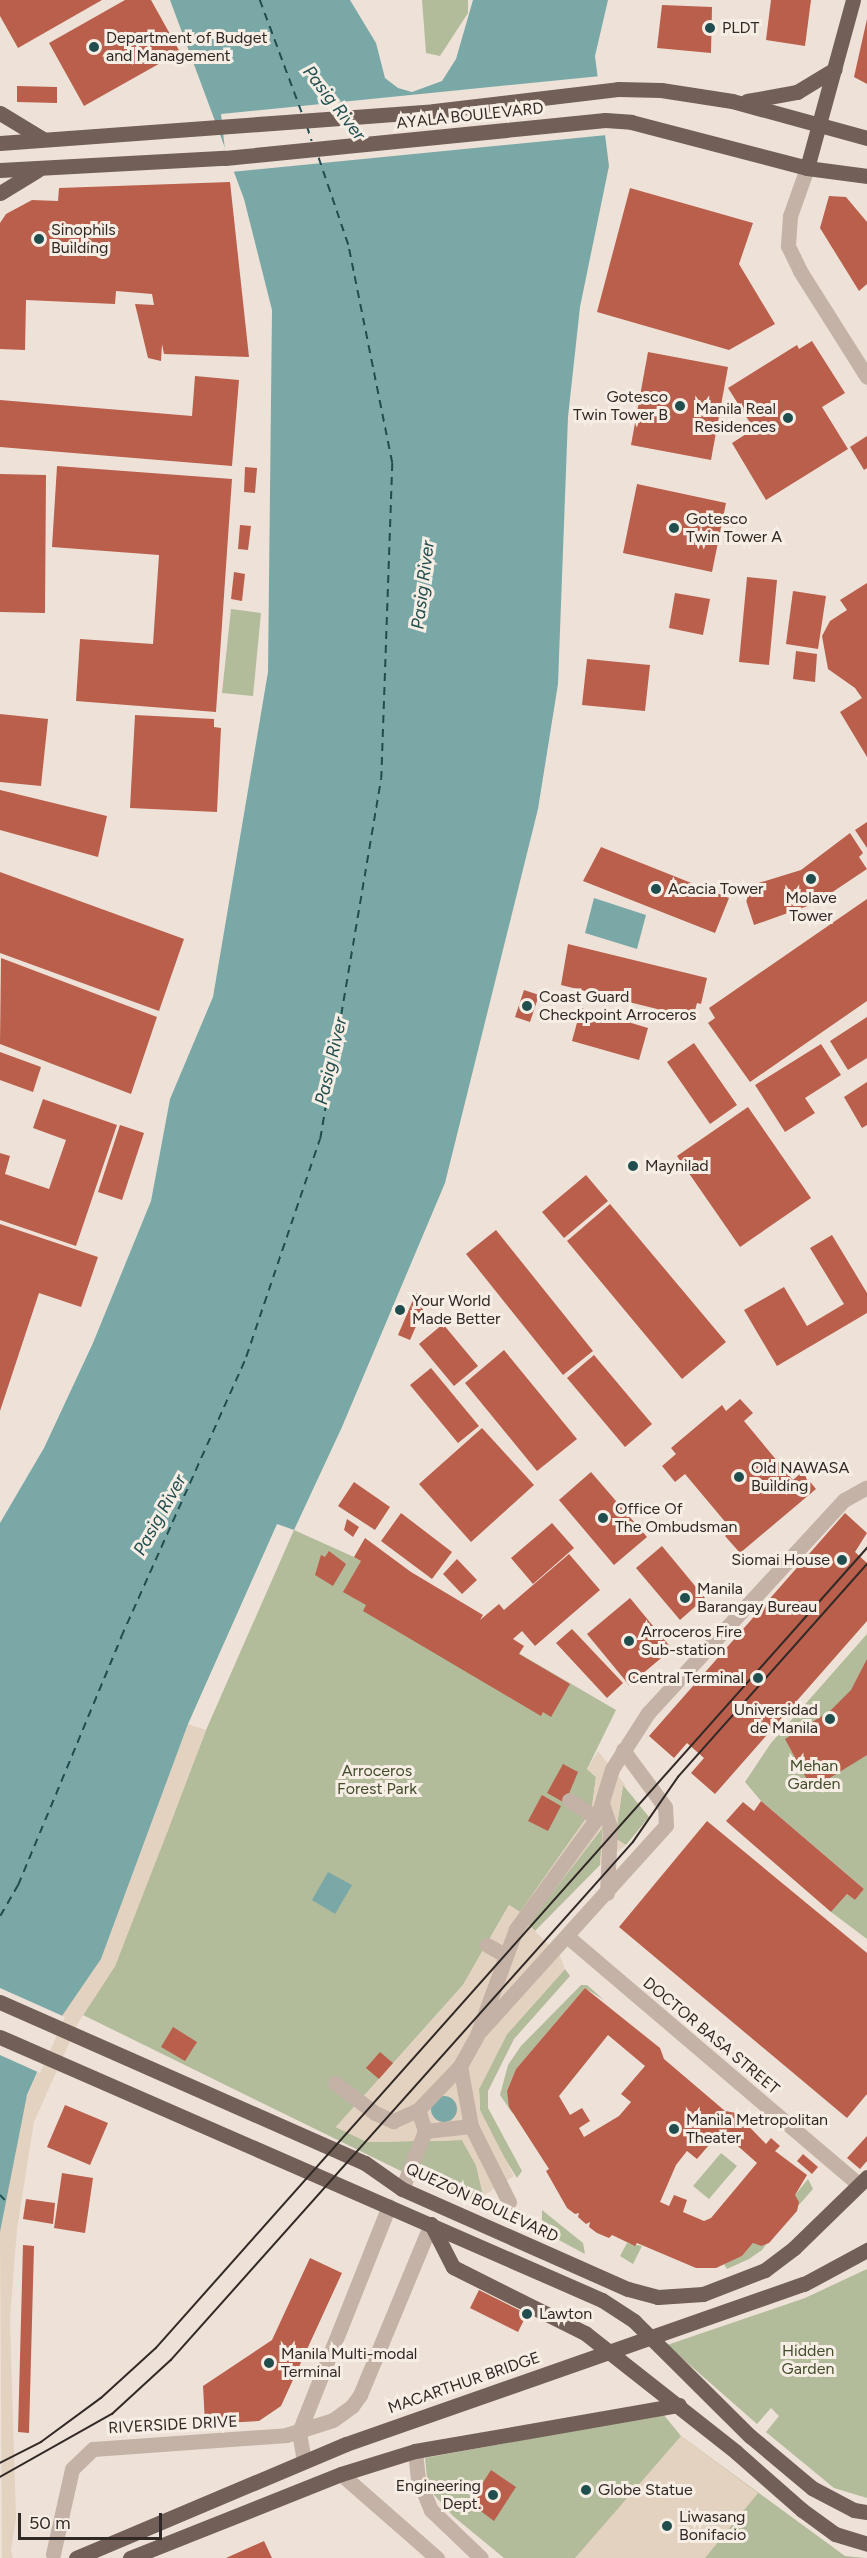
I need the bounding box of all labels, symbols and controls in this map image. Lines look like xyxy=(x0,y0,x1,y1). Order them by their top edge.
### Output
place label: PLDT xyxy=(722,18,759,38)
marker: PLDT xyxy=(703,21,717,35)
place label: Department of Budget and Management xyxy=(106,28,267,66)
marker: Department of Budget and Management xyxy=(87,40,101,54)
water label: Pasig River xyxy=(298,61,370,145)
street label: AYALA BOULEVARD xyxy=(395,99,545,133)
place label: Sinophils Building xyxy=(51,220,116,258)
marker: Sinophils Building xyxy=(32,232,46,246)
place label: Gotesco Twin Tower B xyxy=(573,387,668,425)
marker: Gotesco Twin Tower B xyxy=(673,399,687,413)
place label: Manila Real Residences xyxy=(694,399,776,437)
marker: Manila Real Residences xyxy=(781,411,795,425)
place label: Gotesco Twin Tower A xyxy=(686,509,782,547)
marker: Gotesco Twin Tower A xyxy=(667,521,681,535)
water label: Pasig River xyxy=(407,539,439,631)
marker: Molave Tower xyxy=(804,872,818,886)
place label: Acacia Tower xyxy=(668,879,763,899)
marker: Acacia Tower xyxy=(649,882,663,896)
place label: Molave Tower xyxy=(785,888,837,926)
place label: Coast Guard Checkpoint Arroceros xyxy=(539,987,696,1025)
marker: Coast Guard Checkpoint Arroceros xyxy=(520,999,534,1013)
water label: Pasig River xyxy=(310,1015,352,1107)
place label: Maynilad xyxy=(645,1156,709,1176)
marker: Maynilad xyxy=(626,1159,640,1173)
place label: Your World Made Better xyxy=(412,1291,500,1329)
marker: Your World Made Better xyxy=(393,1303,407,1317)
place label: Old NAWASA Building xyxy=(751,1458,849,1496)
marker: Old NAWASA Building xyxy=(732,1470,746,1484)
water label: Pasig River xyxy=(129,1471,191,1559)
place label: Office Of The Ombudsman xyxy=(615,1499,737,1537)
marker: Office Of The Ombudsman xyxy=(596,1511,610,1525)
place label: Siomai House xyxy=(731,1550,830,1570)
marker: Siomai House xyxy=(835,1553,849,1567)
place label: Manila Barangay Bureau xyxy=(697,1579,817,1617)
marker: Manila Barangay Bureau xyxy=(678,1591,692,1605)
place label: Arroceros Fire Sub-station xyxy=(641,1622,742,1660)
marker: Arroceros Fire Sub-station xyxy=(622,1634,636,1648)
place label: Central Terminal xyxy=(628,1668,744,1688)
marker: Central Terminal xyxy=(749,1669,767,1687)
place label: Universidad de Manila xyxy=(734,1700,818,1738)
marker: Universidad de Manila xyxy=(823,1712,837,1726)
park label: Mehan Garden xyxy=(788,1756,840,1794)
park label: Arroceros Forest Park xyxy=(337,1761,417,1799)
street label: DOCTOR BASA STREET xyxy=(639,1973,783,2099)
place label: Manila Metropolitan Theater xyxy=(686,2110,828,2148)
marker: Manila Metropolitan Theater xyxy=(667,2122,681,2136)
street label: QUEZON BOULEVARD xyxy=(403,2159,561,2247)
place label: Lawton xyxy=(539,2304,592,2324)
marker: Lawton xyxy=(520,2307,534,2321)
park label: Hidden Garden xyxy=(782,2341,834,2379)
place label: Manila Multi-modal Terminal xyxy=(281,2344,417,2382)
street label: MACARTHUR BRIDGE xyxy=(386,2348,542,2418)
marker: Manila Multi-modal Terminal xyxy=(262,2356,276,2370)
street label: RIVERSIDE DRIVE xyxy=(108,2412,238,2438)
place label: Engineering Dept. xyxy=(396,2476,481,2514)
place label: Globe Statue xyxy=(598,2480,693,2500)
marker: Globe Statue xyxy=(579,2483,593,2497)
marker: Engineering Dept. xyxy=(486,2488,500,2502)
scale bar xyxy=(21,2501,165,2539)
place label: Liwasang Bonifacio xyxy=(679,2507,746,2545)
text: 50 m xyxy=(29,2512,71,2534)
marker: Liwasang Bonifacio xyxy=(660,2519,674,2533)

